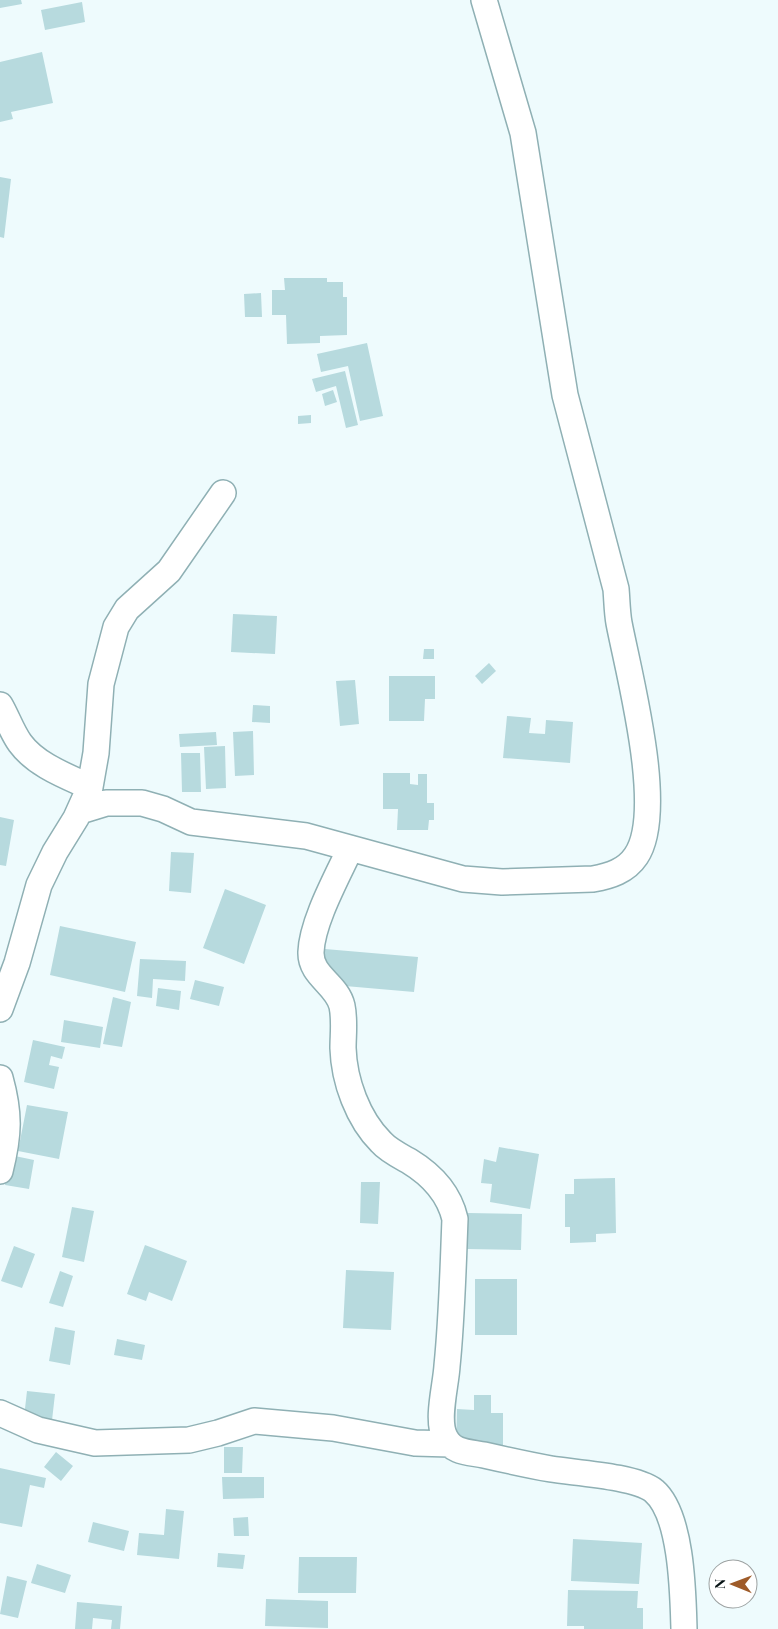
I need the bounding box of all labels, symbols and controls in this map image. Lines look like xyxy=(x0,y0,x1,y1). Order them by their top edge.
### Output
north arrow xyxy=(708,1559,758,1609)
text: N xyxy=(710,1579,729,1589)

